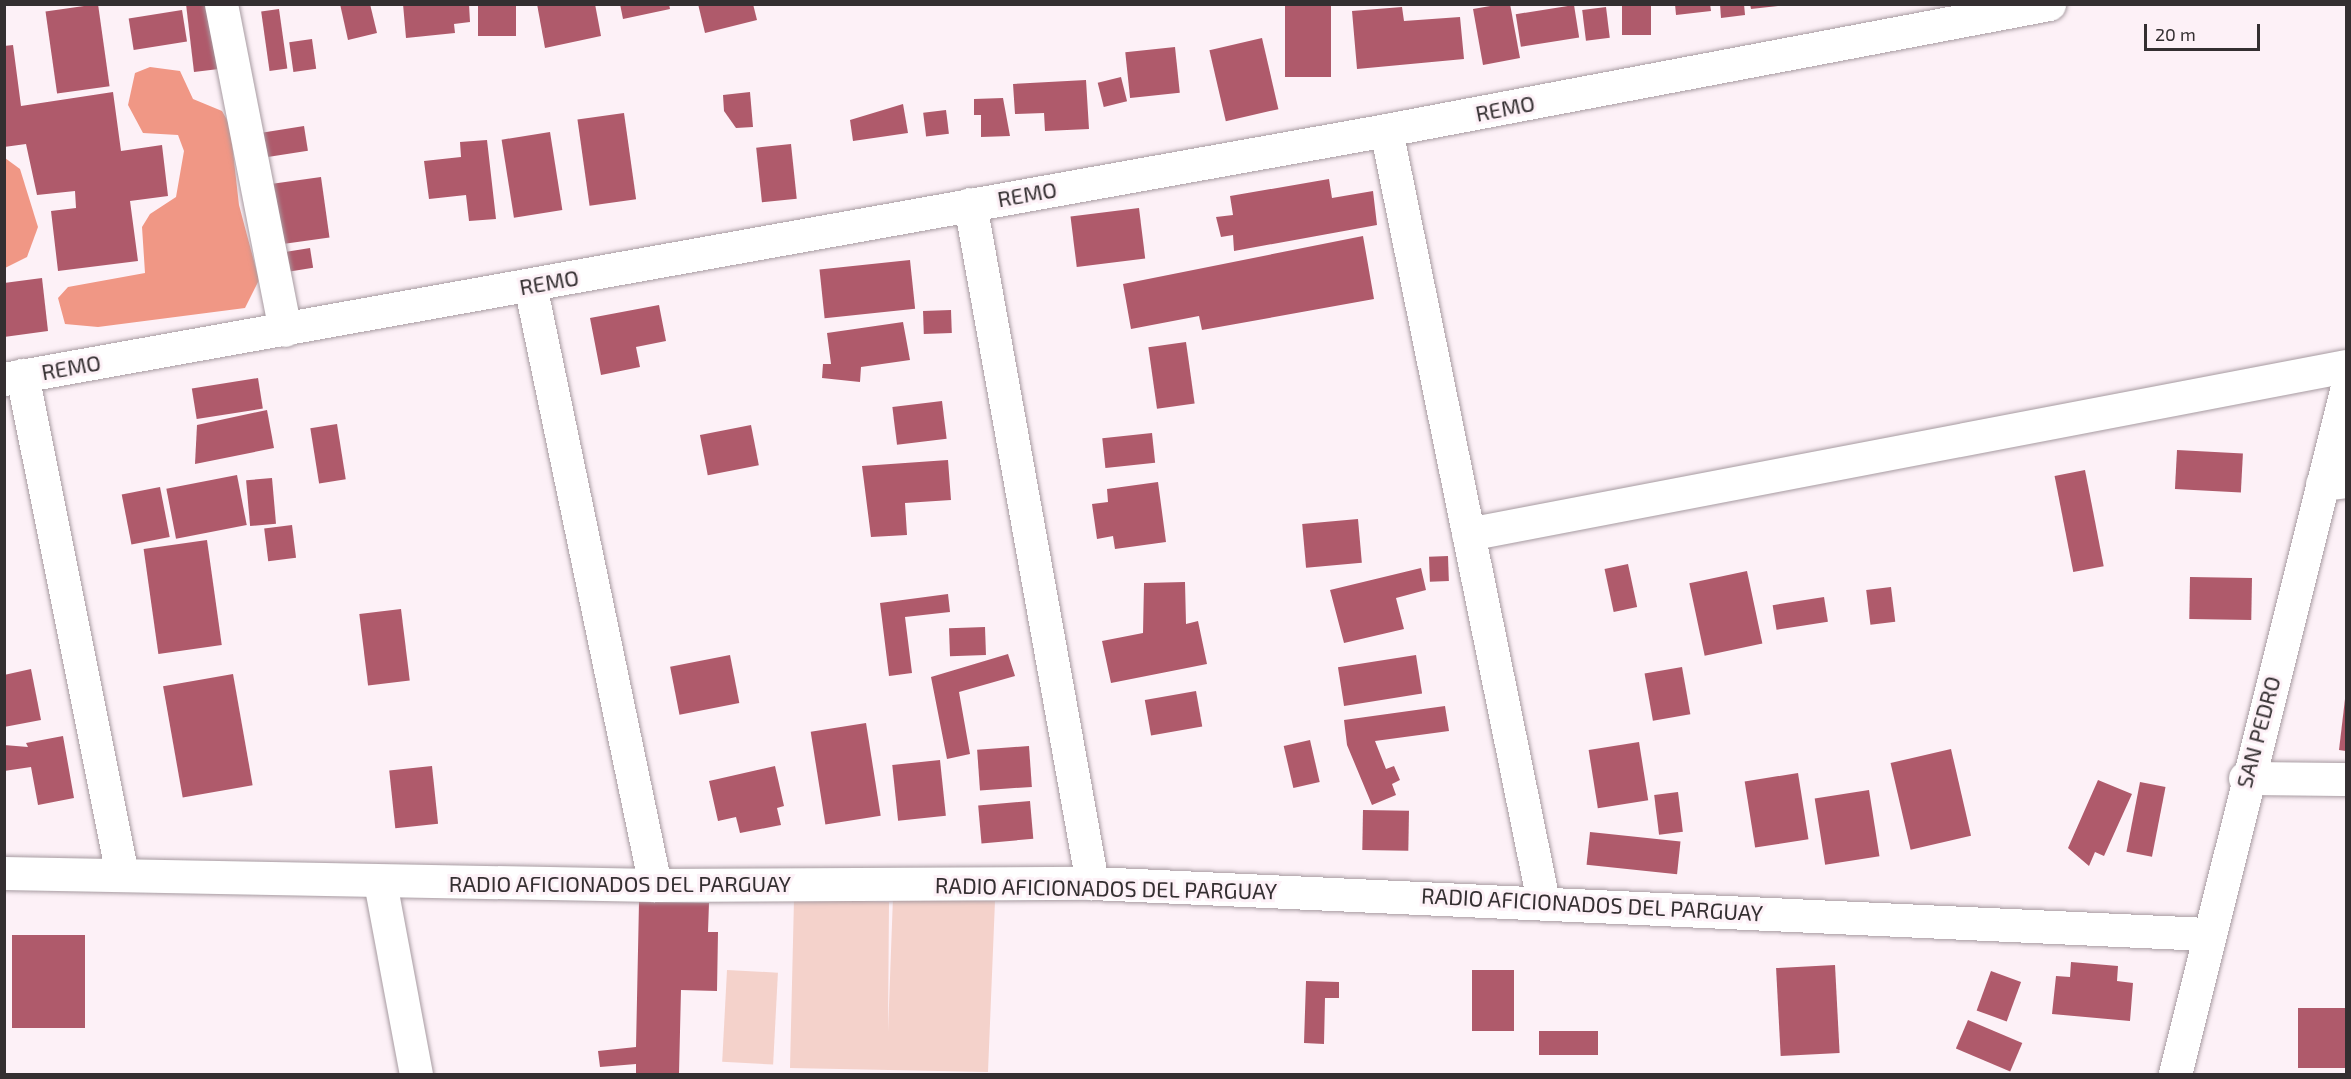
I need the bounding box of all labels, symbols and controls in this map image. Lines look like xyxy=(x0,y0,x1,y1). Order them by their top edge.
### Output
scale bar xyxy=(2147,12,2262,50)
text: 20 m xyxy=(2155,23,2196,45)
street label: REMO xyxy=(1473,89,1537,127)
street label: REMO xyxy=(995,176,1059,212)
street label: REMO xyxy=(517,264,581,300)
street label: REMO xyxy=(39,349,103,385)
street label: SAN PEDRO xyxy=(2230,673,2286,791)
street label: RADIO AFICIONADOS DEL PARGUAY xyxy=(448,871,792,897)
street label: RADIO AFICIONADOS DEL PARGUAY xyxy=(934,872,1278,904)
street label: RADIO AFICIONADOS DEL PARGUAY xyxy=(1420,882,1764,926)

